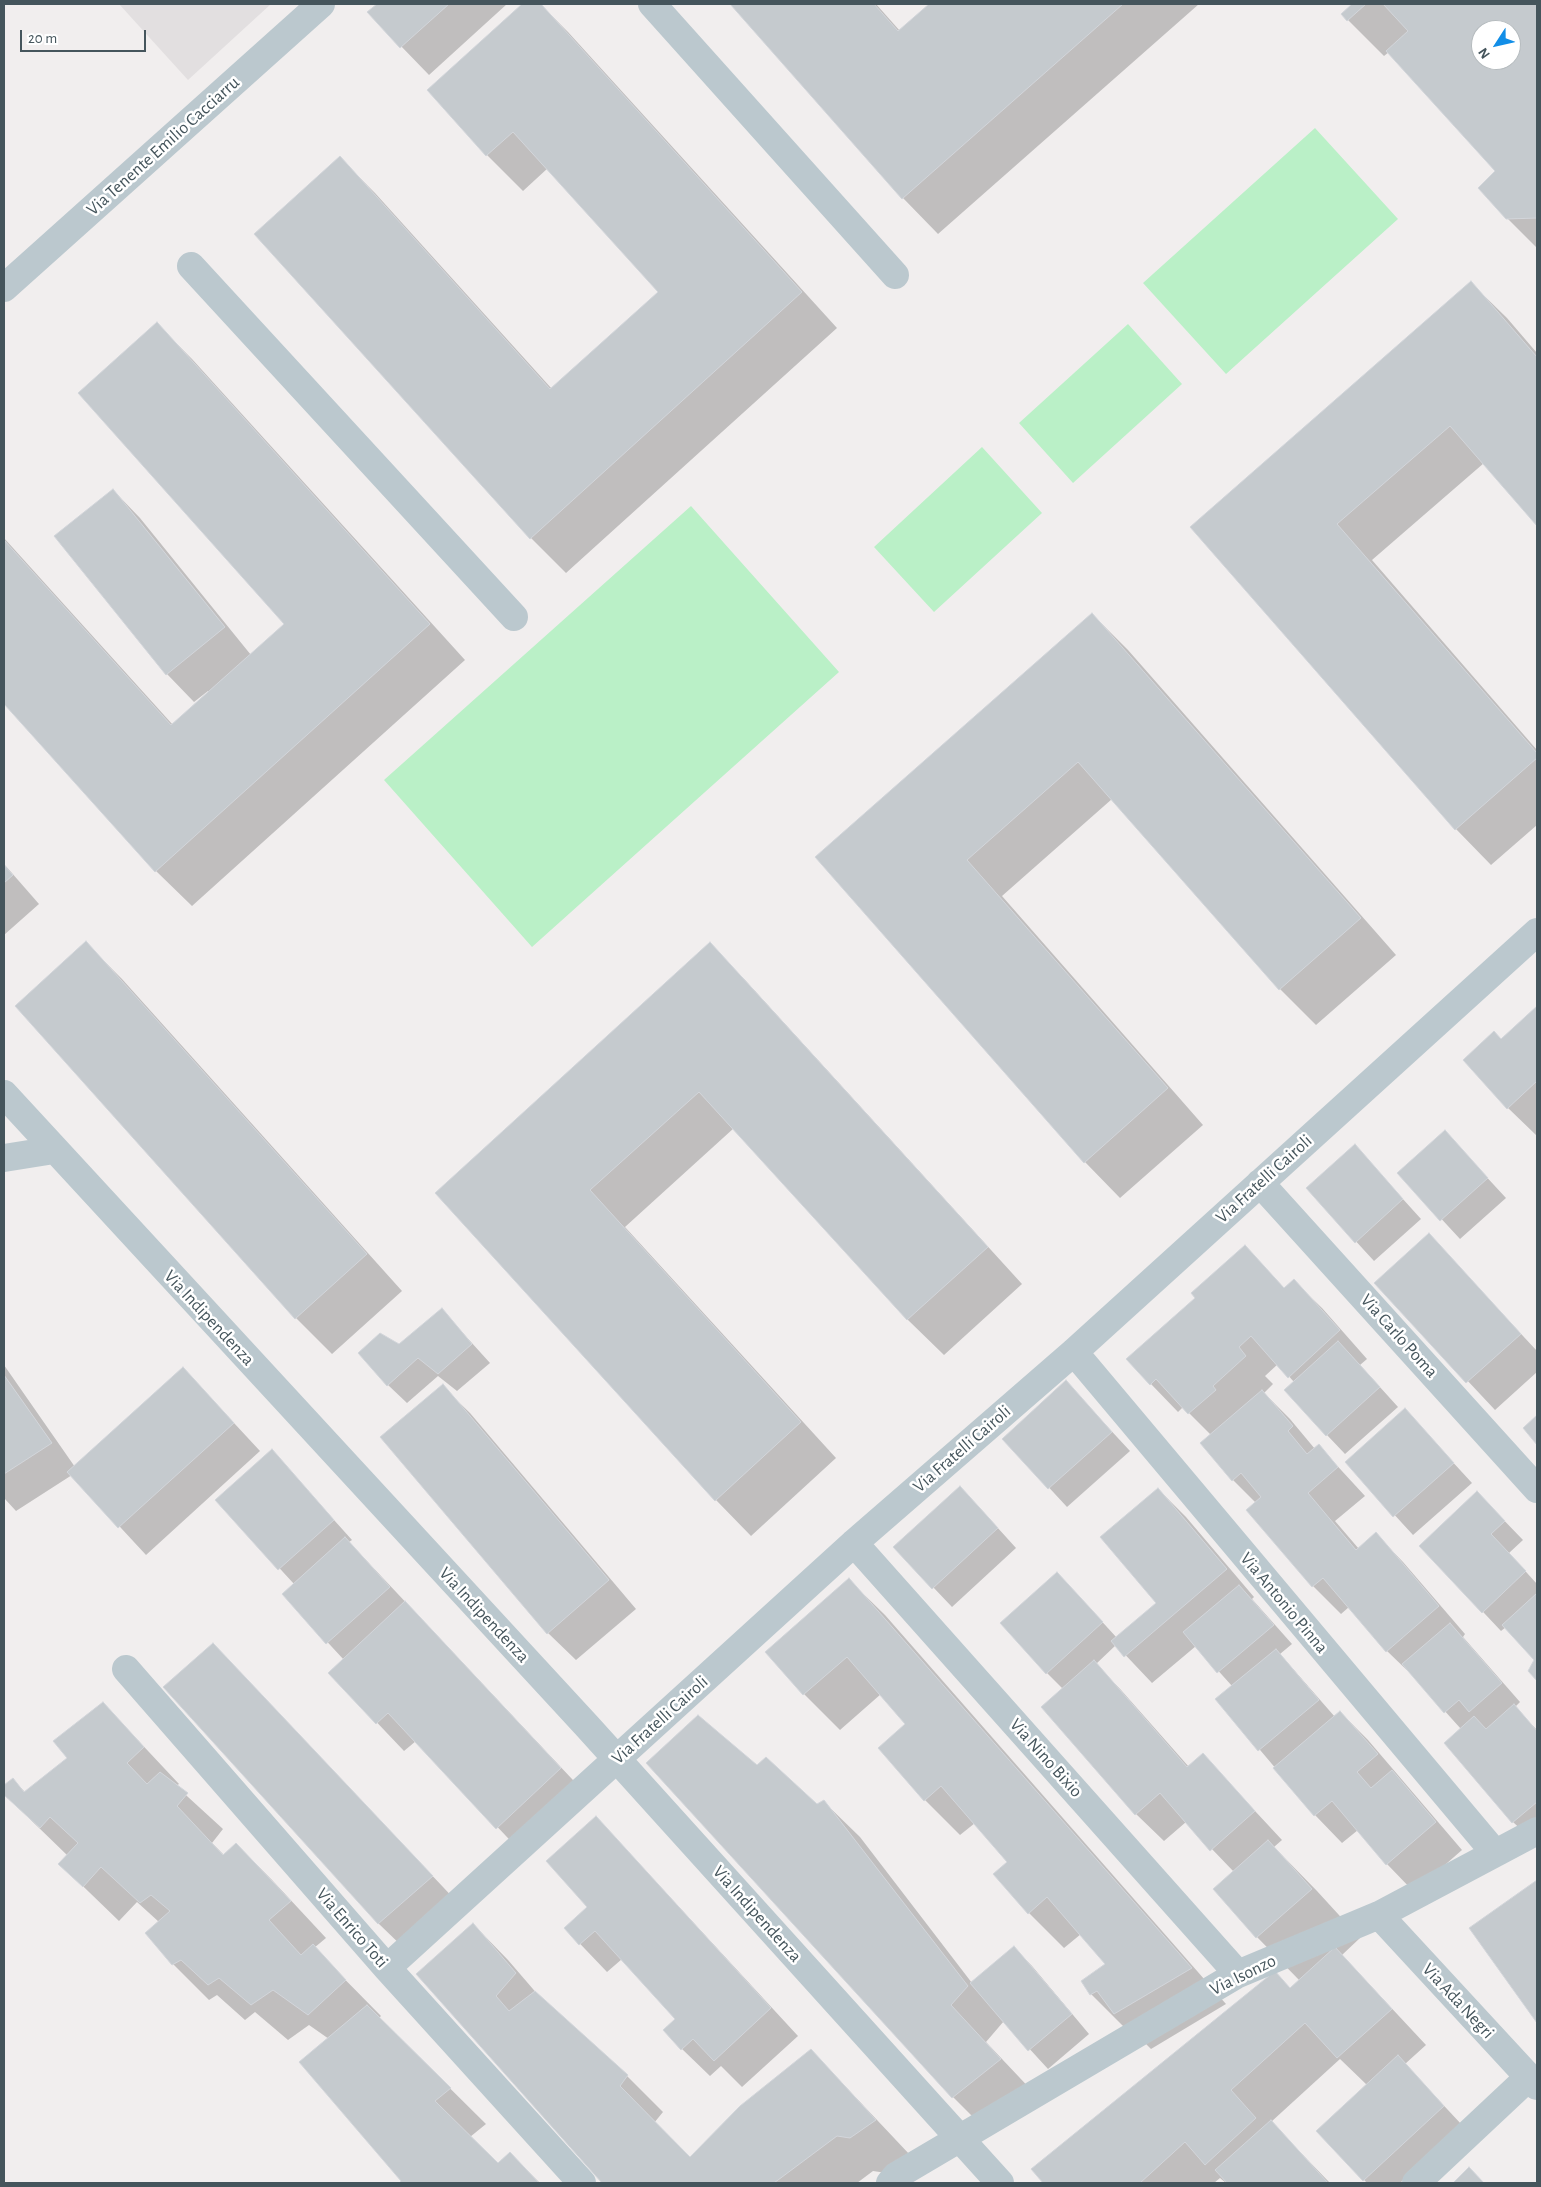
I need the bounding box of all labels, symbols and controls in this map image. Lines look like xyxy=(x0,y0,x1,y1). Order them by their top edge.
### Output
scale bar xyxy=(22,20,149,52)
north arrow xyxy=(1471,20,1521,70)
text: 20 m xyxy=(28,31,57,46)
text: N xyxy=(1476,45,1493,61)
street label: Via Tenente Emilio Cacciarru xyxy=(82,72,244,220)
street label: Via Fratelli Cairoli xyxy=(1211,1130,1317,1228)
street label: Via Indipendenza xyxy=(159,1266,259,1370)
street label: Via Carlo Poma xyxy=(1356,1290,1442,1382)
street label: Via Fratelli Cairoli xyxy=(909,1401,1015,1497)
street label: Via Antonio Pinna xyxy=(1235,1548,1333,1658)
street label: Via Indipendenza xyxy=(434,1563,534,1667)
street label: Via Fratelli Cairoli xyxy=(607,1671,713,1769)
street label: Via Nino Bixio xyxy=(1005,1714,1087,1802)
street label: Via Indipendenza xyxy=(708,1861,806,1967)
street label: Via Enrico Toti xyxy=(311,1884,393,1972)
street label: Via Isonzo xyxy=(1206,1950,1280,2000)
street label: Via Ada Negri xyxy=(1418,1959,1498,2043)

